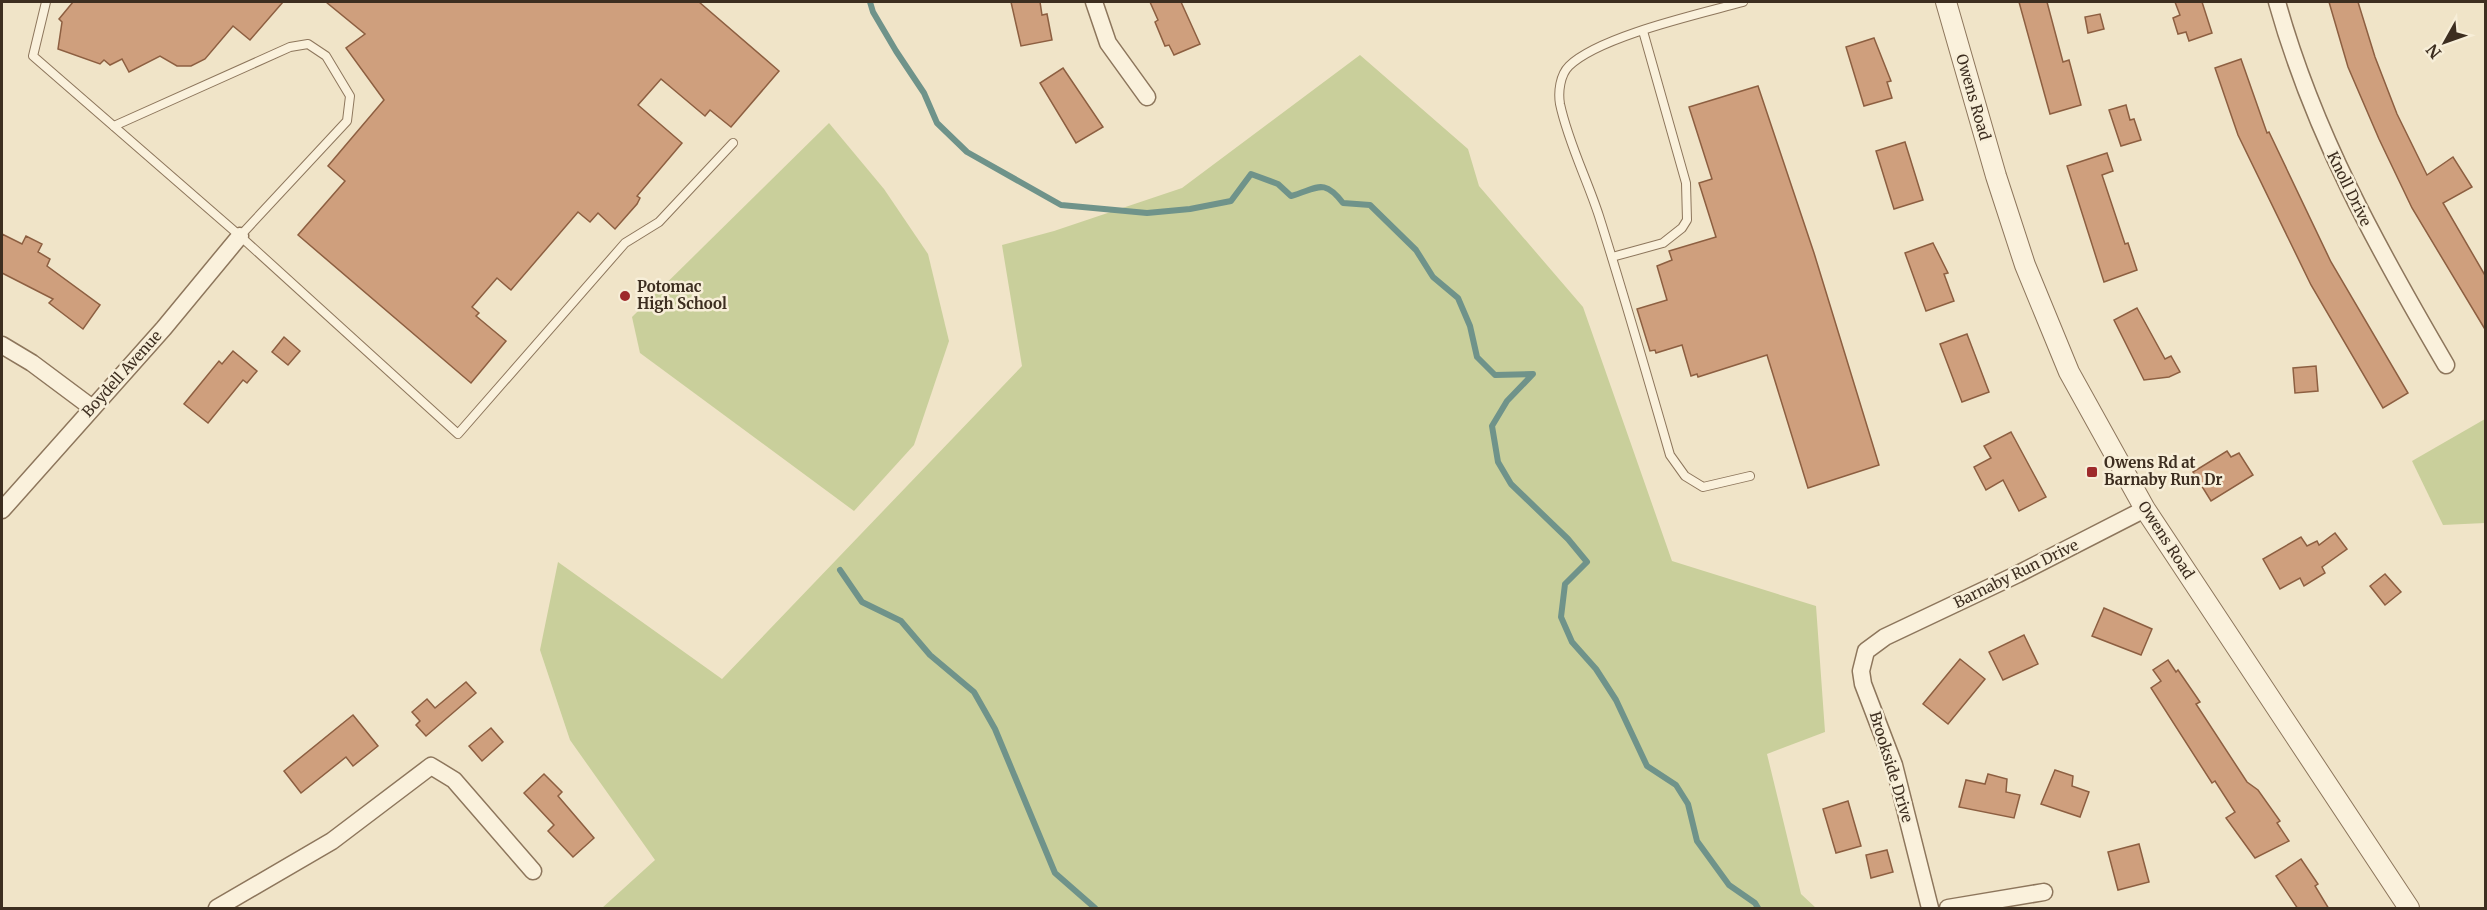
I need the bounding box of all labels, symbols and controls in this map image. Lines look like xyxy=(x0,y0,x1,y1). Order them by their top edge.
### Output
north arrow xyxy=(2415,12,2475,72)
text: N xyxy=(2422,40,2445,63)
street label: Owens Road xyxy=(1952,51,1995,142)
street label: Knoll Drive xyxy=(2323,148,2376,230)
place label: Potomac High School xyxy=(637,277,727,313)
marker: Potomac High School xyxy=(618,289,632,303)
street label: Boydell Avenue xyxy=(78,326,166,421)
place label: Owens Rd at Barnaby Run Dr xyxy=(2104,453,2222,489)
marker: Owens Rd at Barnaby Run Dr xyxy=(2085,465,2099,479)
street label: Owens Road xyxy=(2134,497,2199,582)
street label: Barnaby Run Drive xyxy=(1950,535,2081,612)
street label: Brookside Drive xyxy=(1866,709,1917,825)

